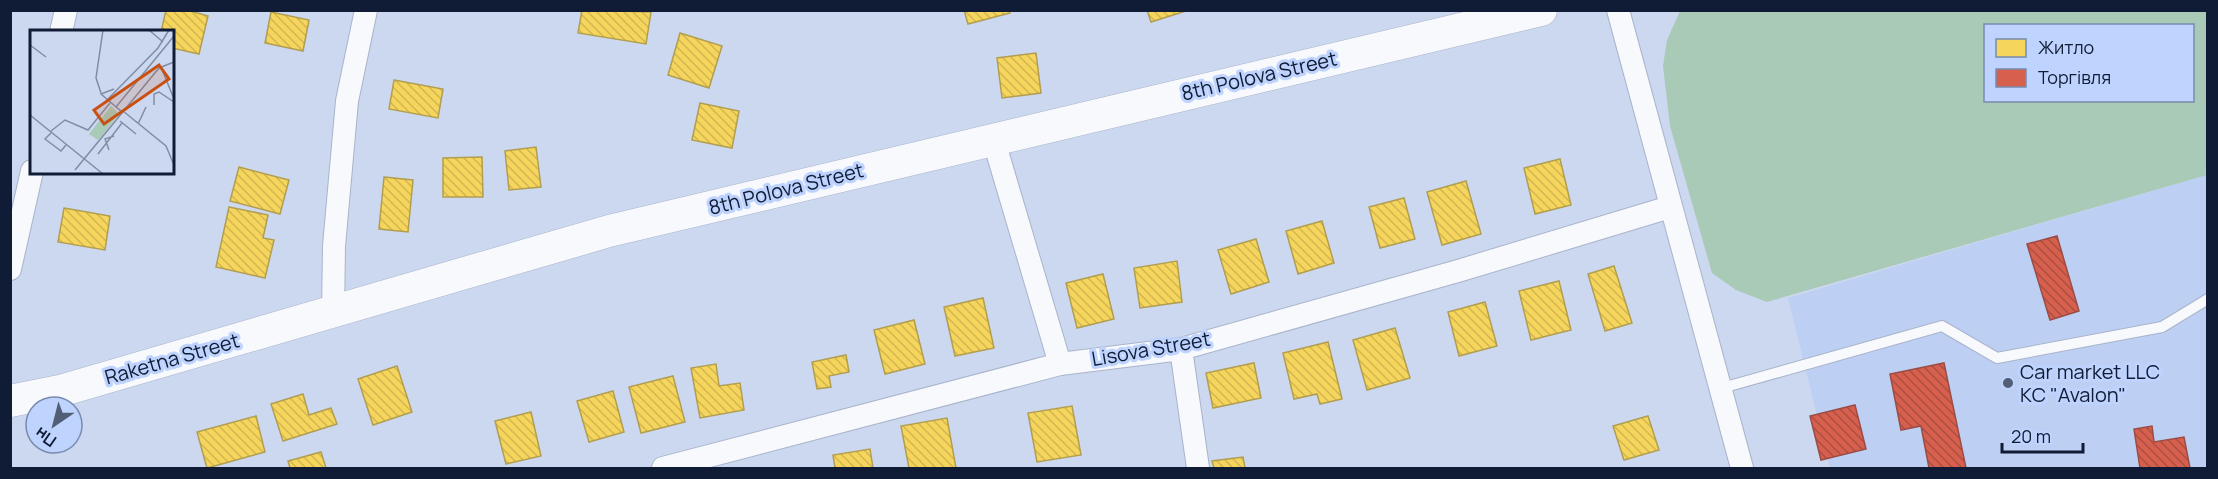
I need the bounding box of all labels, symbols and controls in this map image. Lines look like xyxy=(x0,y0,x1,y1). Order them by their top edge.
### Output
legend xyxy=(1984,24,2194,102)
inset map xyxy=(30,30,174,174)
text: Житло xyxy=(2038,35,2094,59)
street label: 8th Polova Street xyxy=(1178,44,1339,107)
text: Торгівля xyxy=(2038,65,2111,89)
street label: 8th Polova Street xyxy=(706,156,866,221)
street label: Lisova Street xyxy=(1089,325,1212,372)
street label: Raketna Street xyxy=(101,326,242,391)
place label: Car market LLC KC "Avalon" xyxy=(2020,358,2160,408)
marker: Car market LLC KC "Avalon" xyxy=(2001,376,2015,390)
north arrow xyxy=(24,395,84,455)
scale bar xyxy=(2002,416,2083,454)
text: Пн xyxy=(30,422,61,452)
text: 20 m xyxy=(2011,424,2051,448)

